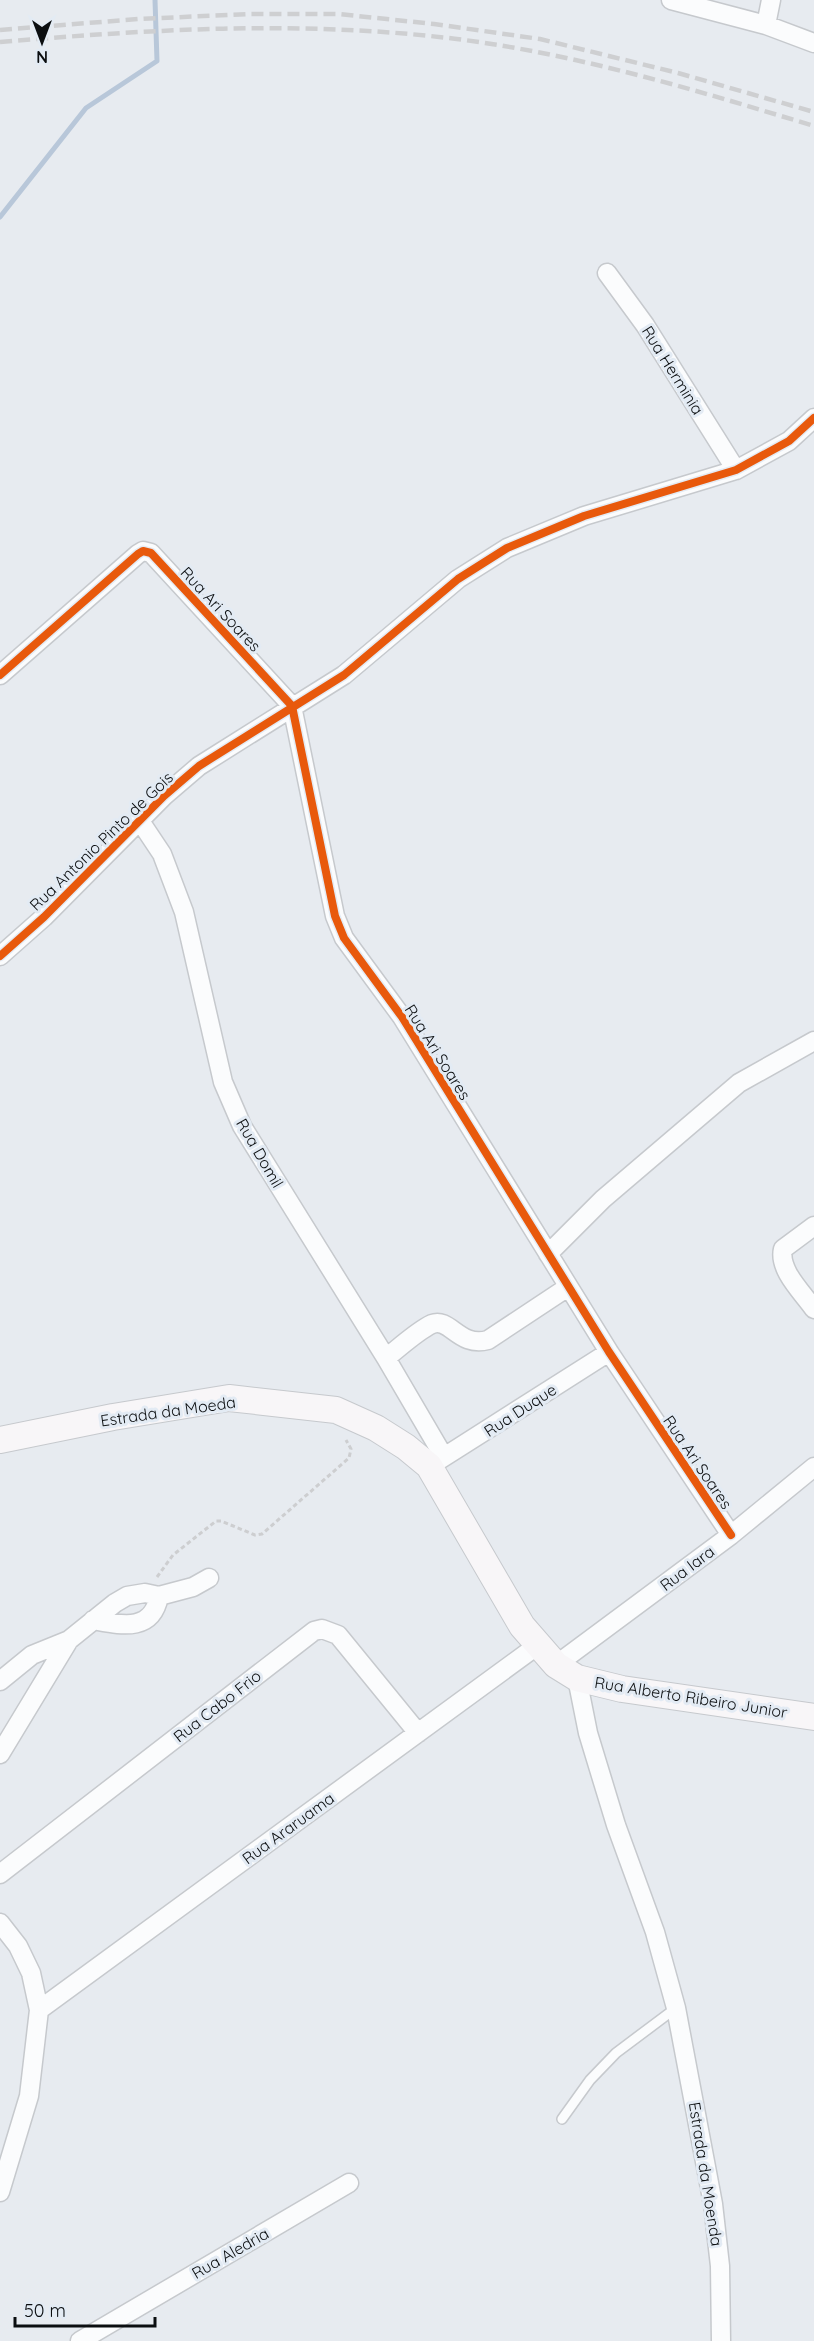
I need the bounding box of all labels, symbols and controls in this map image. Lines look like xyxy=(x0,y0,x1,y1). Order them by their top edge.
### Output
north arrow xyxy=(12,12,72,72)
text: N xyxy=(36,47,48,67)
street label: Rua Herminia xyxy=(638,322,708,418)
street label: Rua Ari Soares xyxy=(177,562,265,656)
street label: Rua Antonio Pinto de Gois xyxy=(25,767,177,915)
street label: Rua Ari Soares xyxy=(401,1001,475,1103)
street label: Rua Domil xyxy=(232,1115,288,1191)
street label: Rua Duque xyxy=(480,1379,560,1441)
street label: Estrada da Moeda xyxy=(99,1392,237,1430)
street label: Rua Ari Soares xyxy=(659,1411,737,1513)
street label: Rua Iara xyxy=(656,1541,718,1595)
street label: Rua Cabo Frio xyxy=(169,1666,265,1746)
street label: Rua Alberto Ribeiro Junior xyxy=(593,1672,789,1722)
street label: Rua Araruama xyxy=(238,1788,338,1868)
street label: Estrada da Moenda xyxy=(685,2100,727,2248)
street label: Rua Aledria xyxy=(188,2223,272,2283)
scale bar xyxy=(15,2290,154,2328)
text: 50 m xyxy=(24,2299,66,2322)

